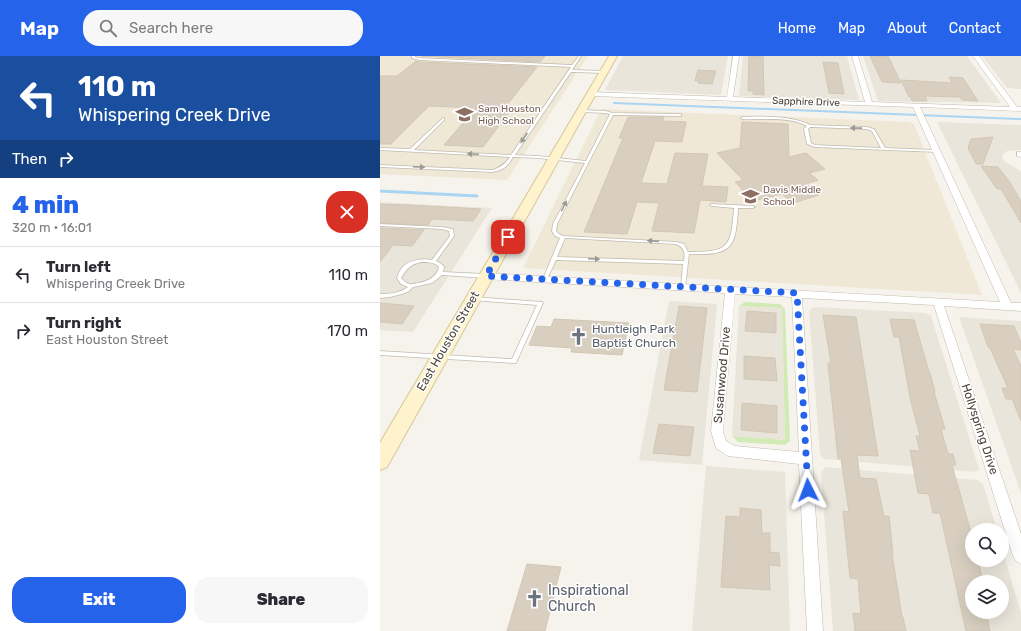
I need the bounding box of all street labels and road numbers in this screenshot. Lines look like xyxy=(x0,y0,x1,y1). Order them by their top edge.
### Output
street label: Sapphire Drive xyxy=(772,95,841,109)
street label: East Houston Street xyxy=(414,288,482,393)
street label: Susanwood Drive xyxy=(711,326,733,424)
street label: Hollyspring Drive xyxy=(959,382,1001,476)

